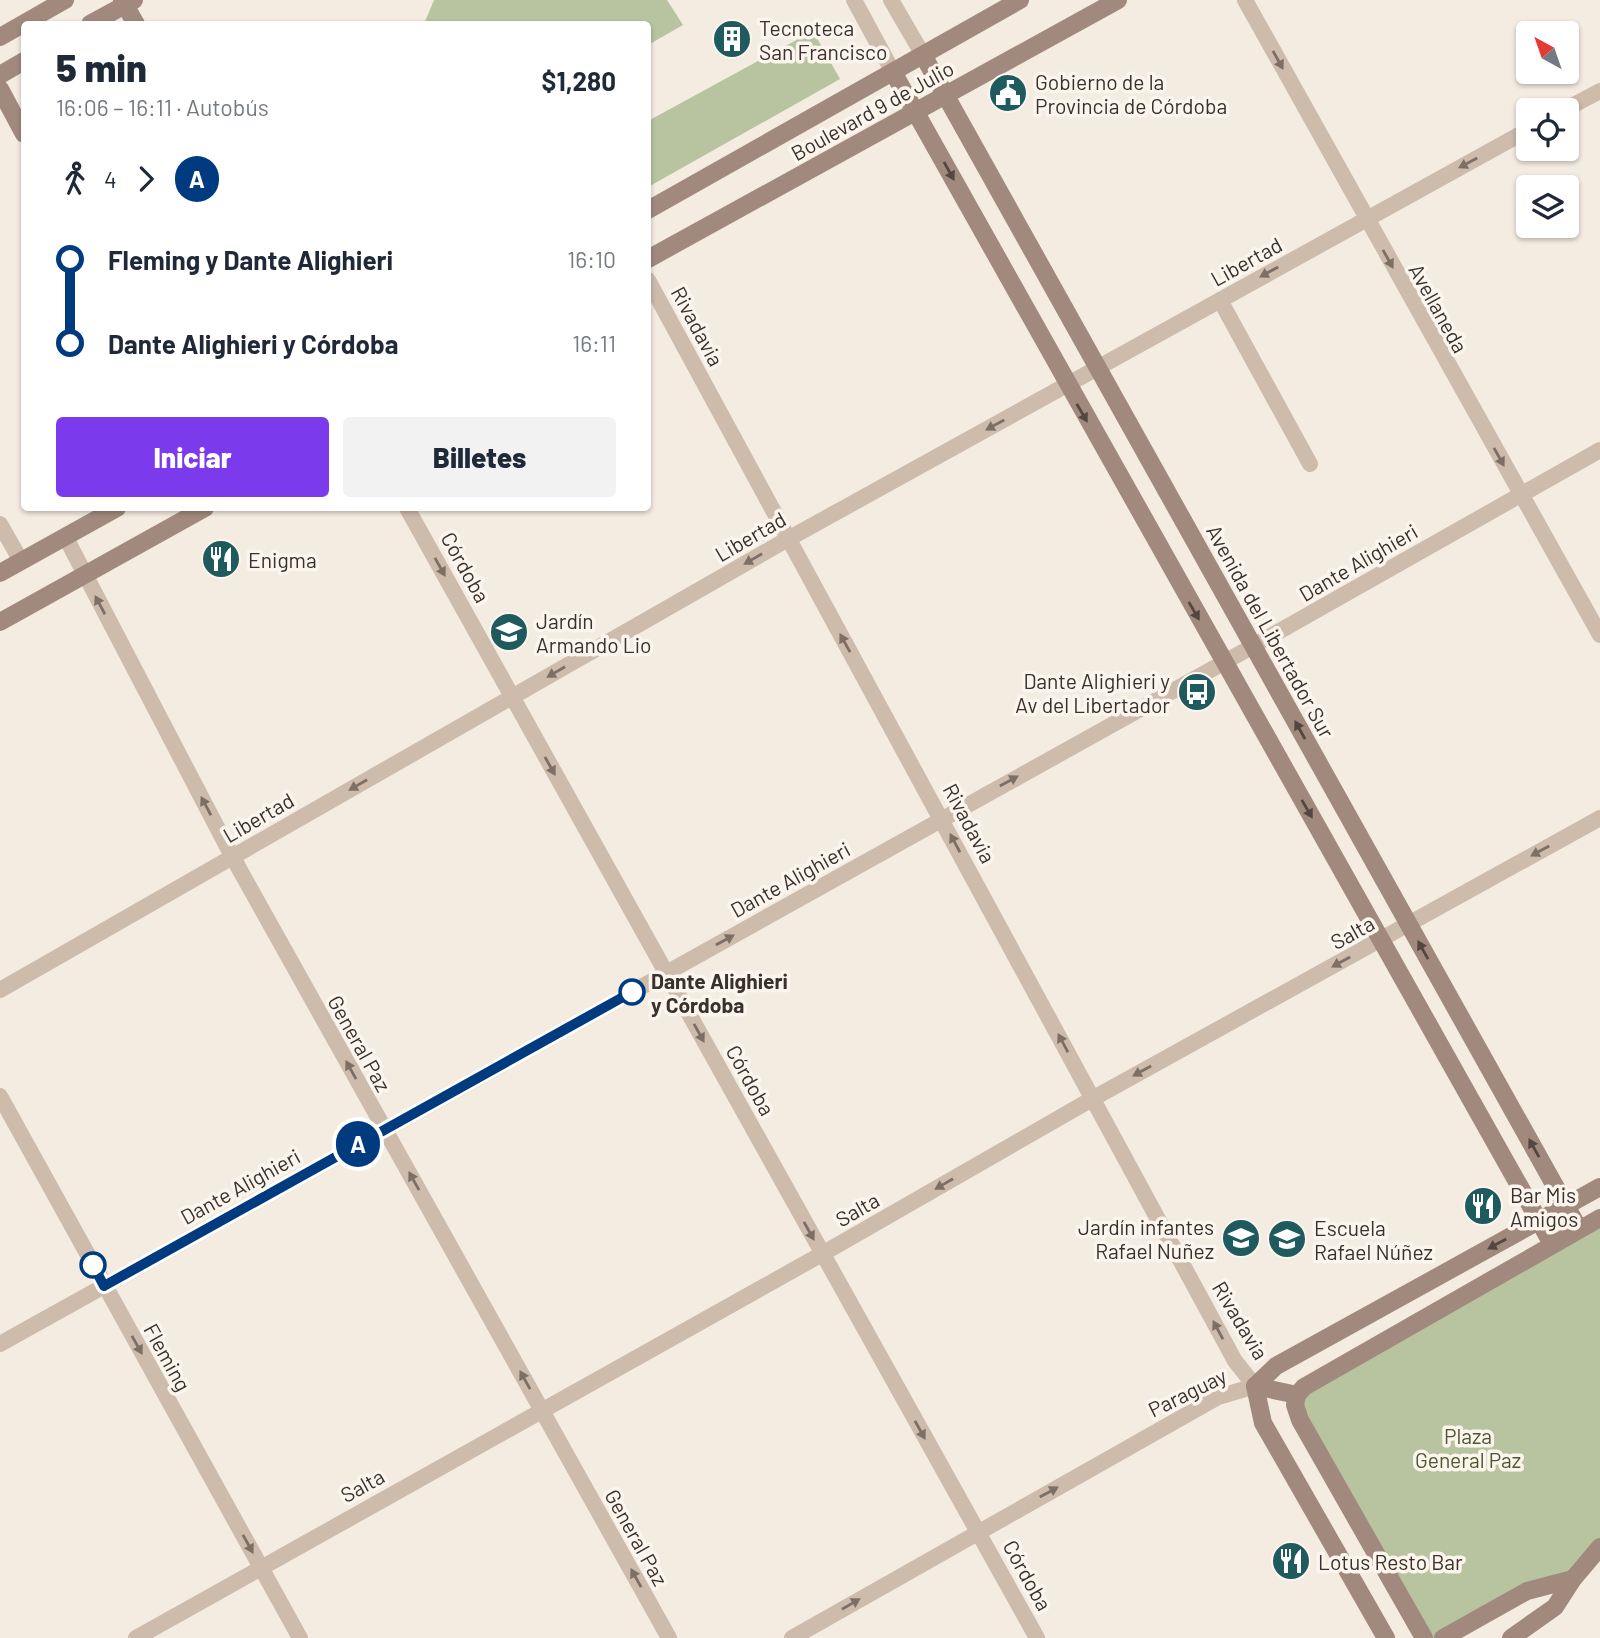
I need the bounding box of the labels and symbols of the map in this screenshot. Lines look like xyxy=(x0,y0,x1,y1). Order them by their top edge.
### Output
place label: Tecnoteca San Francisco xyxy=(759,15,887,64)
building icon: Tecnoteca San Francisco xyxy=(711,18,753,60)
north arrow xyxy=(1516,21,1578,84)
one-way arrow xyxy=(1272,50,1284,70)
street label: Boulevard 9 de Julio xyxy=(786,55,958,165)
place label: Gobierno de la Provincia de Córdoba xyxy=(1035,69,1227,118)
public building icon: Gobierno de la Provincia de Córdoba xyxy=(987,72,1029,114)
one-way arrow xyxy=(1457,156,1477,168)
one-way arrow xyxy=(943,162,955,181)
street label: Libertad xyxy=(1206,231,1286,291)
one-way arrow xyxy=(1382,249,1394,269)
street label: Avellaneda xyxy=(1404,259,1474,357)
one-way arrow xyxy=(1259,266,1278,278)
street label: Rivadavia xyxy=(667,282,729,370)
one-way arrow xyxy=(1076,404,1088,423)
one-way arrow xyxy=(986,419,1005,431)
one-way arrow xyxy=(1493,448,1505,467)
street label: Libertad xyxy=(710,506,790,566)
street label: Dante Alighieri xyxy=(1294,518,1422,606)
street label: Avenida del Libertador Sur xyxy=(1202,520,1340,742)
street label: Córdoba xyxy=(436,527,496,607)
restaurant icon: Enigma xyxy=(200,538,242,580)
place label: Enigma xyxy=(248,547,317,572)
one-way arrow xyxy=(744,553,763,565)
one-way arrow xyxy=(434,558,446,577)
one-way arrow xyxy=(94,595,106,615)
one-way arrow xyxy=(1188,602,1200,621)
place label: Jardín Armando Lio xyxy=(536,608,652,657)
school or university icon: Jardín Armando Lio xyxy=(488,611,530,653)
one-way arrow xyxy=(840,633,852,653)
one-way arrow xyxy=(546,666,565,678)
place label: Dante Alighieri y Av del Libertador xyxy=(1015,668,1170,717)
bus stop icon: Dante Alighieri y Av del Libertador xyxy=(1176,671,1218,713)
one-way arrow xyxy=(1294,720,1306,739)
one-way arrow xyxy=(544,757,556,776)
one-way arrow xyxy=(1000,775,1019,787)
one-way arrow xyxy=(349,778,368,791)
street label: Rivadavia xyxy=(939,779,1001,867)
street label: Libertad xyxy=(218,787,298,847)
one-way arrow xyxy=(200,796,212,816)
one-way arrow xyxy=(1301,800,1313,819)
one-way arrow xyxy=(949,833,961,853)
street label: Dante Alighieri xyxy=(726,836,854,922)
one-way arrow xyxy=(1531,845,1550,857)
street label: Salta xyxy=(1326,910,1378,954)
one-way arrow xyxy=(715,934,735,946)
one-way arrow xyxy=(1417,940,1429,959)
one-way arrow xyxy=(1331,956,1351,967)
place label: Dante Alighieri y Córdoba xyxy=(651,968,788,1017)
marker: Dante Alighieri y Córdoba xyxy=(619,979,645,1005)
street label: General Paz xyxy=(323,990,397,1096)
one-way arrow xyxy=(692,1023,704,1043)
one-way arrow xyxy=(1057,1033,1069,1053)
street label: Córdoba xyxy=(721,1040,781,1120)
one-way arrow xyxy=(345,1060,357,1079)
one-way arrow xyxy=(1132,1065,1152,1077)
line badge: A xyxy=(335,1121,381,1167)
one-way arrow xyxy=(1528,1138,1540,1158)
street label: Dante Alighieri xyxy=(176,1143,304,1229)
one-way arrow xyxy=(408,1172,420,1191)
one-way arrow xyxy=(935,1178,954,1190)
place label: Bar Mis Amigos xyxy=(1510,1182,1578,1231)
restaurant icon: Bar Mis Amigos xyxy=(1462,1185,1504,1227)
street label: Salta xyxy=(831,1187,883,1231)
place label: Jardín infantes Rafael Nuñez xyxy=(1078,1214,1214,1263)
place label: Escuela Rafael Núñez xyxy=(1314,1215,1433,1264)
school or university icon: Jardín infantes Rafael Nuñez xyxy=(1220,1217,1262,1259)
school or university icon: Escuela Rafael Núñez xyxy=(1266,1218,1308,1260)
one-way arrow xyxy=(803,1222,815,1241)
one-way arrow xyxy=(1488,1238,1507,1250)
unlabelled marker xyxy=(80,1252,106,1278)
street label: Rivadavia xyxy=(1208,1276,1274,1364)
street label: Fleming xyxy=(139,1319,197,1395)
one-way arrow xyxy=(1212,1319,1224,1339)
one-way arrow xyxy=(131,1336,143,1355)
street label: Paraguay xyxy=(1144,1362,1231,1422)
one-way arrow xyxy=(519,1370,531,1389)
one-way arrow xyxy=(914,1420,926,1440)
park label: Plaza General Paz xyxy=(1415,1423,1521,1472)
street label: Salta xyxy=(336,1463,388,1507)
street label: General Paz xyxy=(600,1484,674,1590)
one-way arrow xyxy=(1039,1486,1059,1498)
one-way arrow xyxy=(242,1534,254,1554)
street label: Córdoba xyxy=(998,1535,1058,1615)
restaurant icon: Lotus Resto Bar xyxy=(1270,1540,1312,1582)
place label: Lotus Resto Bar xyxy=(1318,1549,1463,1574)
one-way arrow xyxy=(630,1569,642,1588)
one-way arrow xyxy=(841,1598,861,1610)

